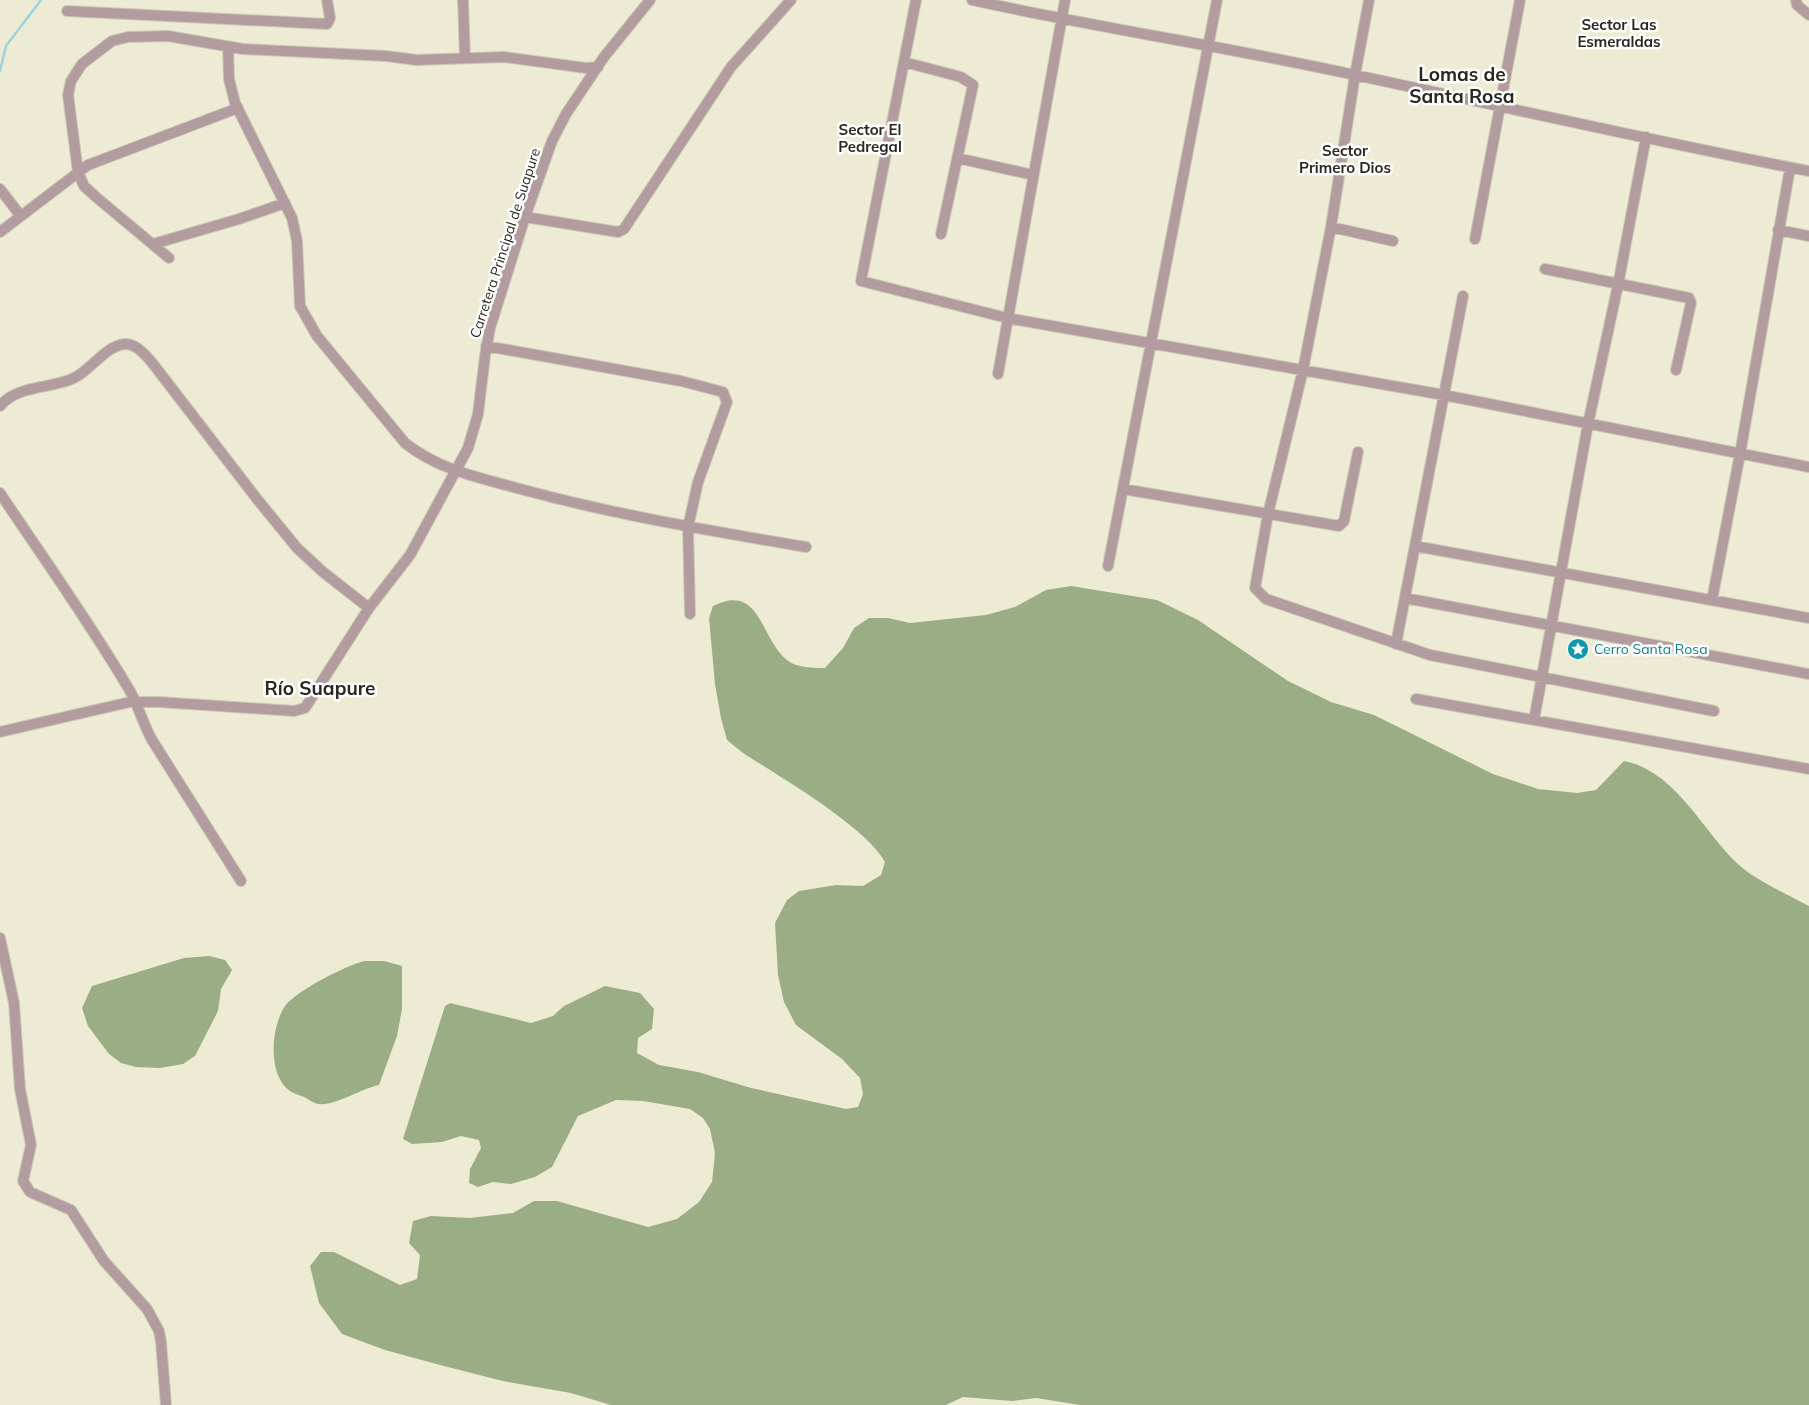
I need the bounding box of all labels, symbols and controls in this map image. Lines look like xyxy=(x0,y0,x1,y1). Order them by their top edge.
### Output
district label: Sector Las Esmeraldas xyxy=(1577,15,1661,51)
district label: Lomas de Santa Rosa xyxy=(1409,62,1515,108)
district label: Sector El Pedregal xyxy=(838,120,902,156)
district label: Sector Primero Dios xyxy=(1299,141,1391,177)
street label: Carretera Principal de Suapure xyxy=(466,146,544,340)
place icon: Cerro Santa Rosa xyxy=(1566,637,1590,661)
place label: Cerro Santa Rosa xyxy=(1594,640,1708,658)
district label: Río Suapure xyxy=(265,676,375,700)

